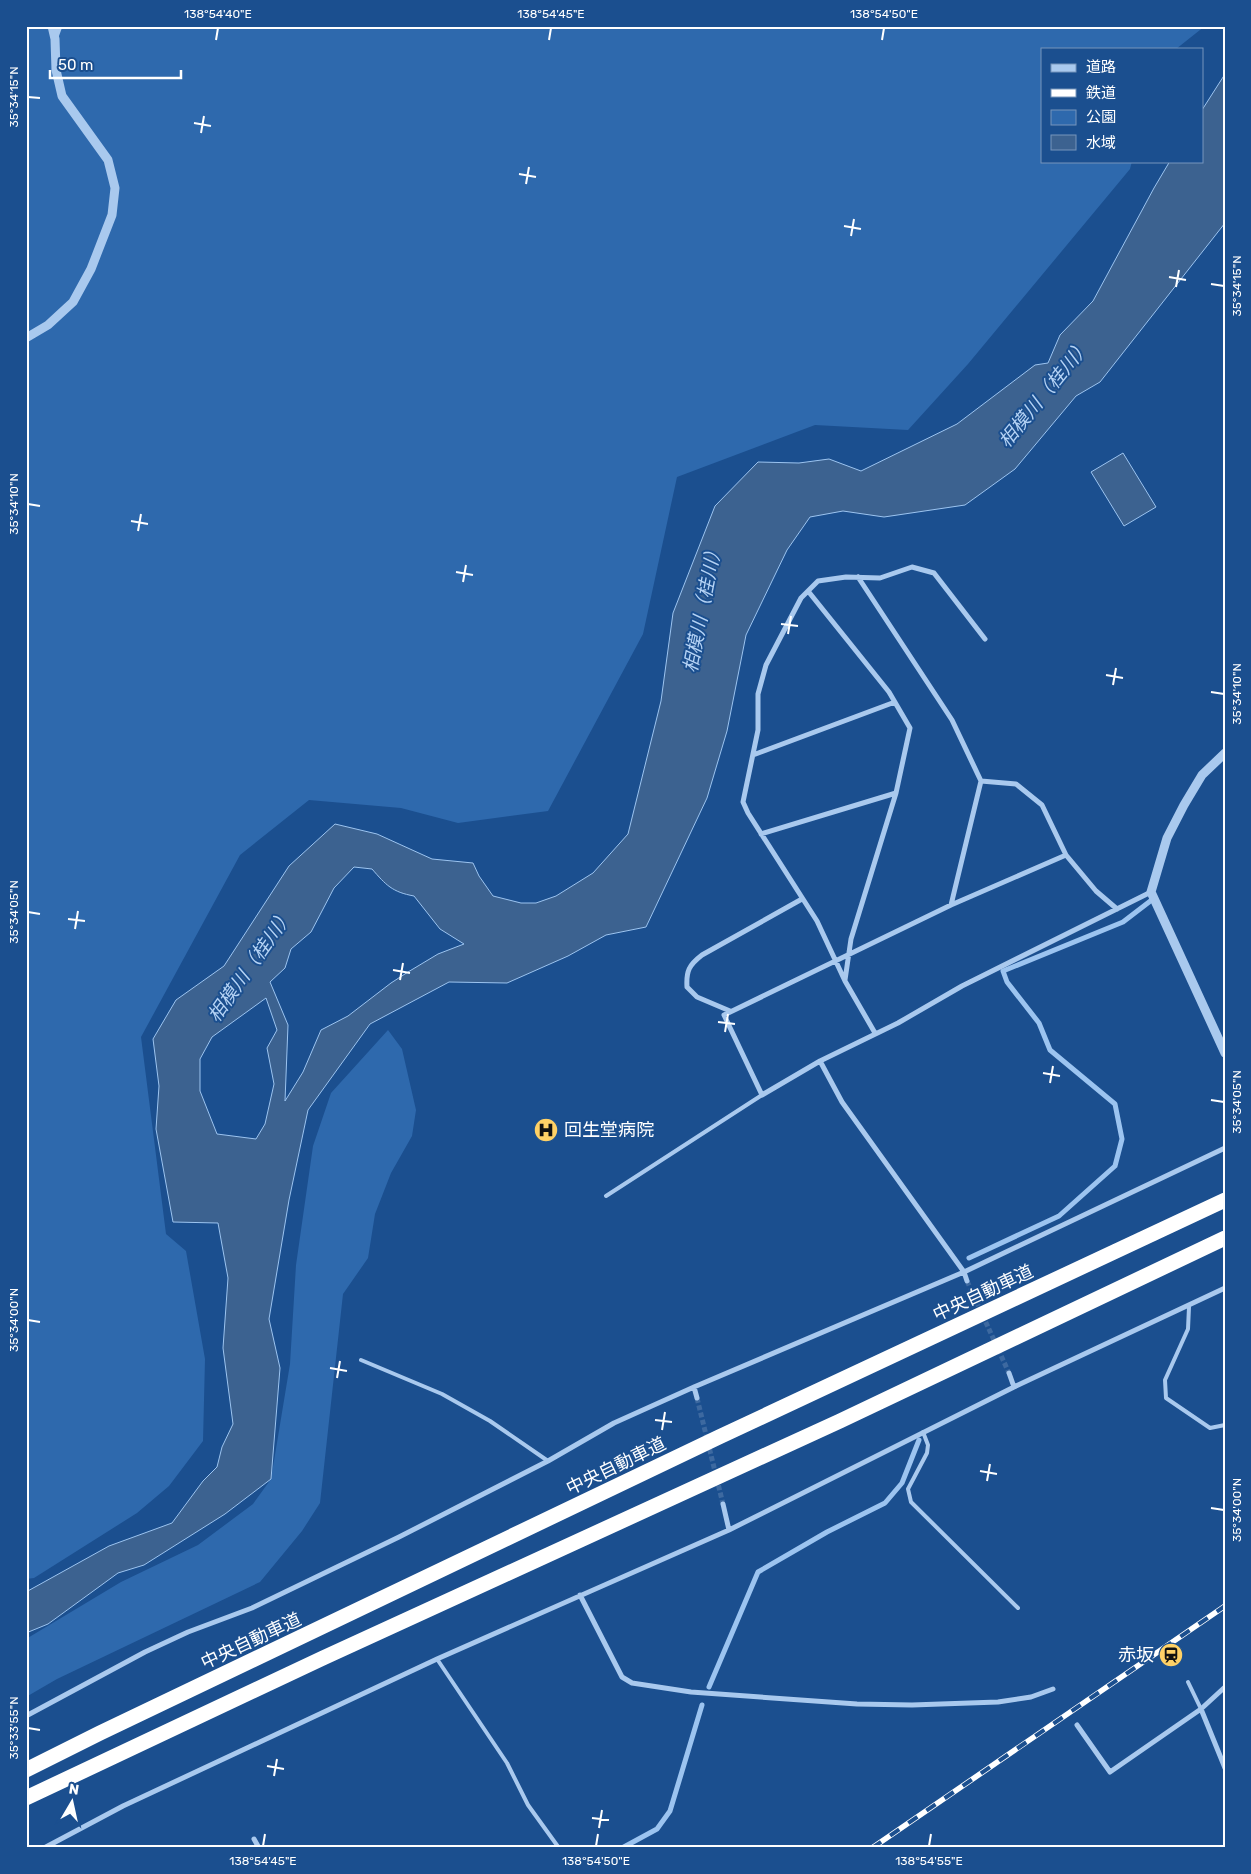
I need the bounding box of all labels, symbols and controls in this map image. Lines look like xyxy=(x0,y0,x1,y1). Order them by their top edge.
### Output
text: 138°54'40"E xyxy=(184,7,252,21)
text: 138°54'45"E xyxy=(517,7,585,21)
text: 138°54'50"E xyxy=(850,7,918,21)
scale bar xyxy=(50,48,181,80)
legend xyxy=(1041,48,1204,162)
text: 50 m xyxy=(58,56,93,74)
text: 道路 xyxy=(1086,58,1116,76)
text: 35°34'15"N xyxy=(7,66,21,128)
text: 鉄道 xyxy=(1086,84,1116,102)
text: 公園 xyxy=(1086,108,1116,126)
text: 水域 xyxy=(1086,134,1116,152)
text: 35°34'15"N xyxy=(1230,255,1244,317)
water label: 相模川（桂川） xyxy=(994,334,1095,452)
text: 35°34'10"N xyxy=(7,473,21,535)
water label: 相模川（桂川） xyxy=(679,540,726,675)
text: 35°34'10"N xyxy=(1230,663,1244,725)
text: 35°34'05"N xyxy=(7,880,21,944)
water label: 相模川（桂川） xyxy=(203,904,298,1026)
text: 35°34'05"N xyxy=(1230,1070,1244,1134)
hospital icon: 回生堂病院 xyxy=(533,1117,559,1143)
place label: 回生堂病院 xyxy=(564,1119,654,1141)
street label: 中央自動車道 xyxy=(929,1260,1037,1326)
text: 35°34'00"N xyxy=(7,1288,21,1352)
street label: 中央自動車道 xyxy=(563,1432,669,1500)
text: 35°34'00"N xyxy=(1230,1478,1244,1542)
street label: 中央自動車道 xyxy=(197,1608,305,1674)
station icon: 赤坂 xyxy=(1158,1642,1184,1668)
place label: 赤坂 xyxy=(1118,1644,1154,1666)
text: 35°33'55"N xyxy=(7,1696,21,1760)
north arrow xyxy=(48,1776,98,1826)
text: N xyxy=(68,1780,80,1799)
text: 138°54'45"E xyxy=(229,1854,297,1868)
text: 138°54'50"E xyxy=(562,1854,630,1868)
text: 138°54'55"E xyxy=(895,1854,963,1868)

